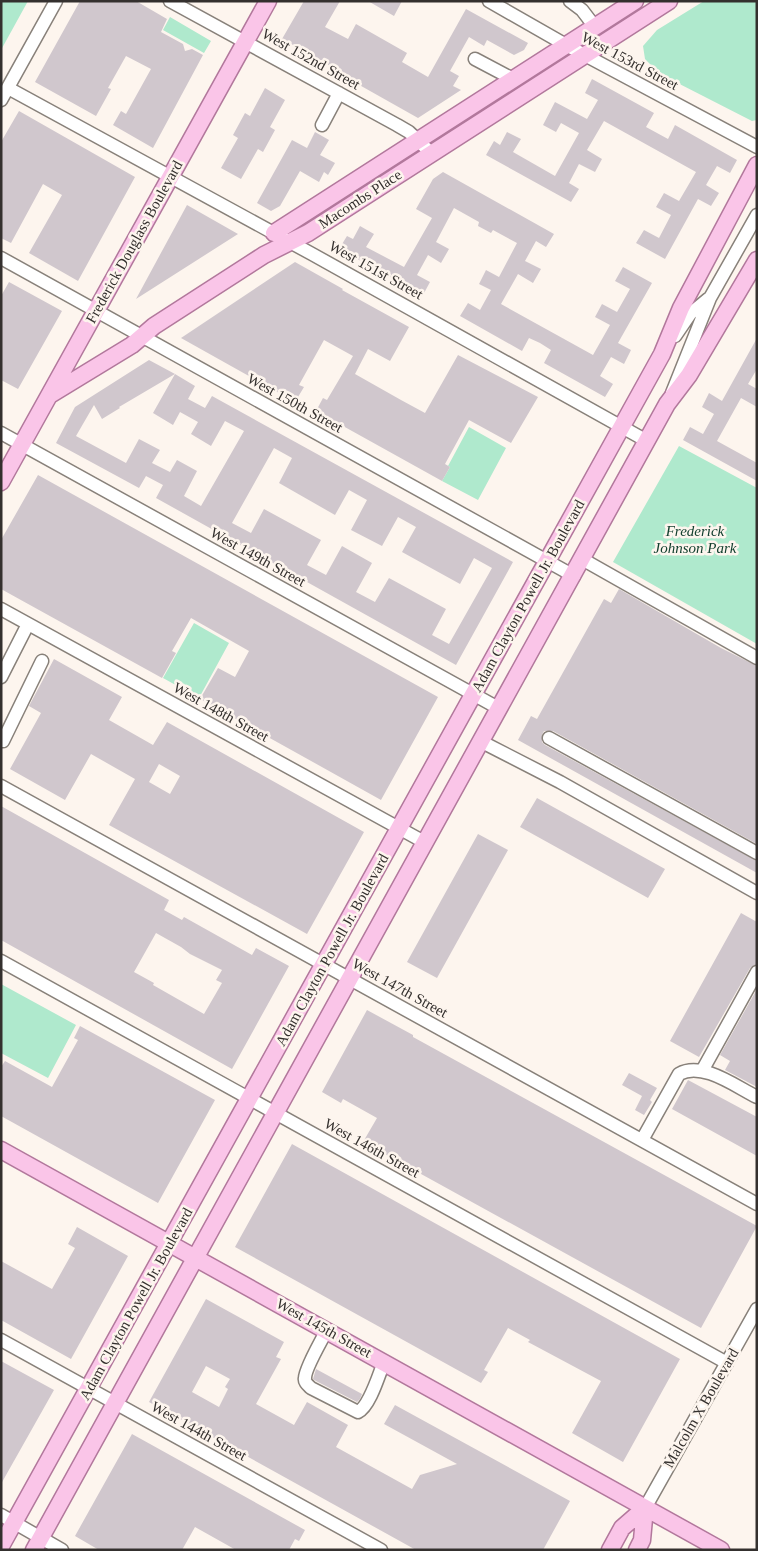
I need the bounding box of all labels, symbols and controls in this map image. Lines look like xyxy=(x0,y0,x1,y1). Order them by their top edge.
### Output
street label: West 152nd Street xyxy=(259,25,364,93)
street label: West 153rd Street xyxy=(579,29,682,94)
street label: Frederick Douglass Boulevard xyxy=(83,158,186,326)
street label: Macombs Place xyxy=(316,166,405,232)
street label: West 151st Street xyxy=(326,238,426,303)
street label: West 150th Street xyxy=(245,370,346,436)
street label: Adam Clayton Powell Jr. Boulevard xyxy=(468,497,588,695)
park label: Frederick Johnson Park xyxy=(654,523,737,556)
street label: West 149th Street xyxy=(208,524,309,590)
street label: West 148th Street xyxy=(171,679,272,745)
street label: Adam Clayton Powell Jr. Boulevard xyxy=(272,851,392,1049)
street label: West 147th Street xyxy=(350,955,451,1021)
street label: West 146th Street xyxy=(322,1115,423,1181)
street label: Adam Clayton Powell Jr. Boulevard xyxy=(76,1205,196,1403)
street label: West 145th Street xyxy=(274,1295,375,1361)
street label: Malcolm X Boulevard xyxy=(660,1345,742,1470)
street label: West 144th Street xyxy=(149,1398,250,1464)

